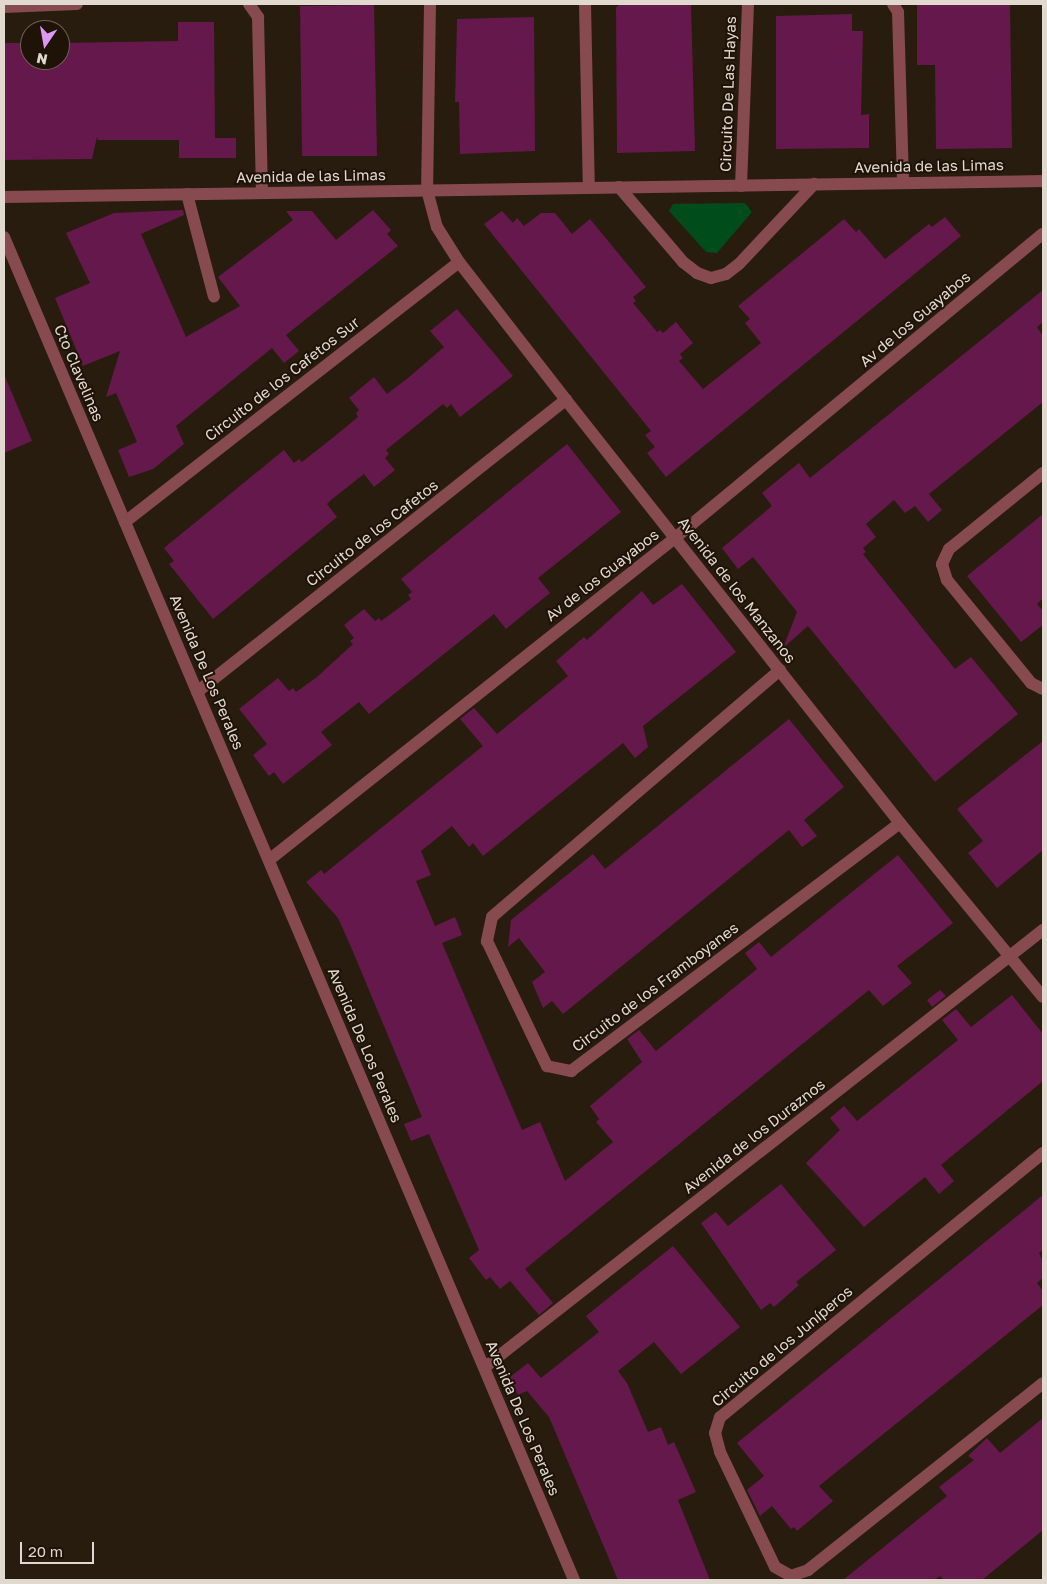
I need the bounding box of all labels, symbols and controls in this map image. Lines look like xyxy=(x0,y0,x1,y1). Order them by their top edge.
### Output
street label: Circuito De Las Hayas xyxy=(716,16,740,172)
north arrow xyxy=(20,20,70,70)
text: N xyxy=(35,50,49,69)
street label: Avenida de las Limas xyxy=(854,156,1004,176)
street label: Avenida de las Limas xyxy=(236,166,386,186)
street label: Av de los Guayabos xyxy=(856,268,974,370)
street label: Circuito de los Cafetos Sur xyxy=(201,313,363,445)
street label: Cto Clavelinas xyxy=(51,322,107,424)
street label: Circuito de los Cafetos xyxy=(302,476,442,590)
street label: Avenida de los Manzanos xyxy=(674,513,800,667)
street label: Av de los Guayabos xyxy=(542,525,662,625)
street label: Avenida De Los Perales xyxy=(166,592,248,752)
street label: Circuito de los Framboyanes xyxy=(568,919,742,1055)
street label: Avenida De Los Perales xyxy=(324,965,406,1125)
street label: Avenida de los Duraznos xyxy=(679,1075,829,1197)
street label: Circuito de los Juníperos xyxy=(708,1282,856,1410)
street label: Avenida De Los Perales xyxy=(482,1338,564,1498)
scale bar xyxy=(22,1532,96,1564)
text: 20 m xyxy=(28,1542,63,1560)

